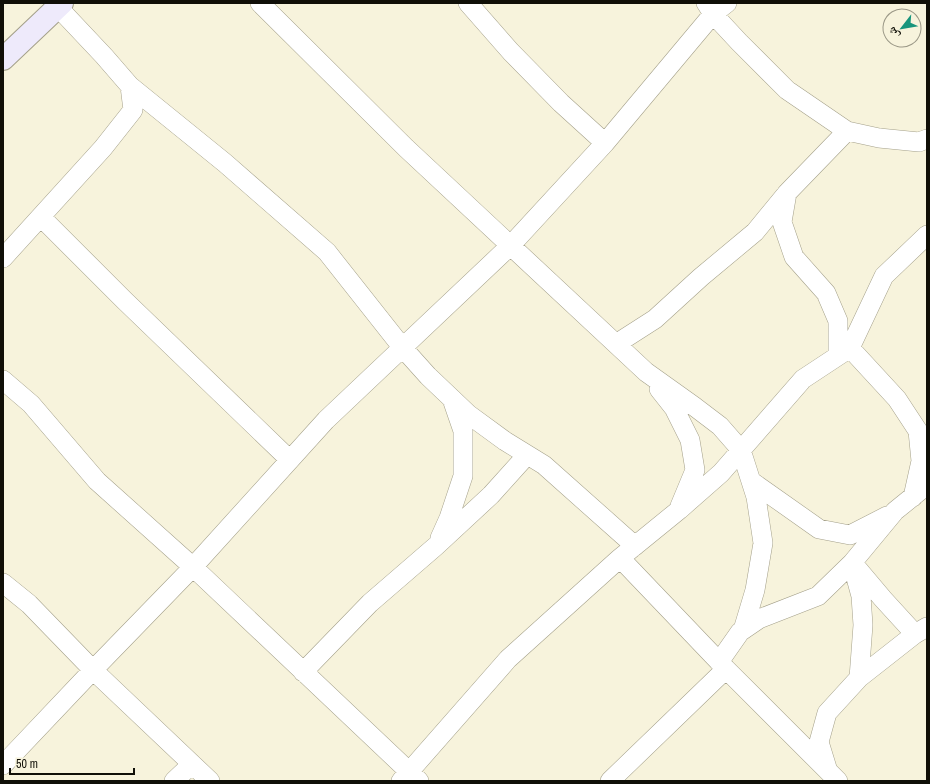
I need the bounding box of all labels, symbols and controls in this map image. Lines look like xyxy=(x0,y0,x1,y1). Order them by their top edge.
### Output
north arrow xyxy=(882,8,922,48)
text: ش xyxy=(884,24,903,42)
scale bar xyxy=(10,750,134,776)
text: 50 m xyxy=(16,756,38,772)

